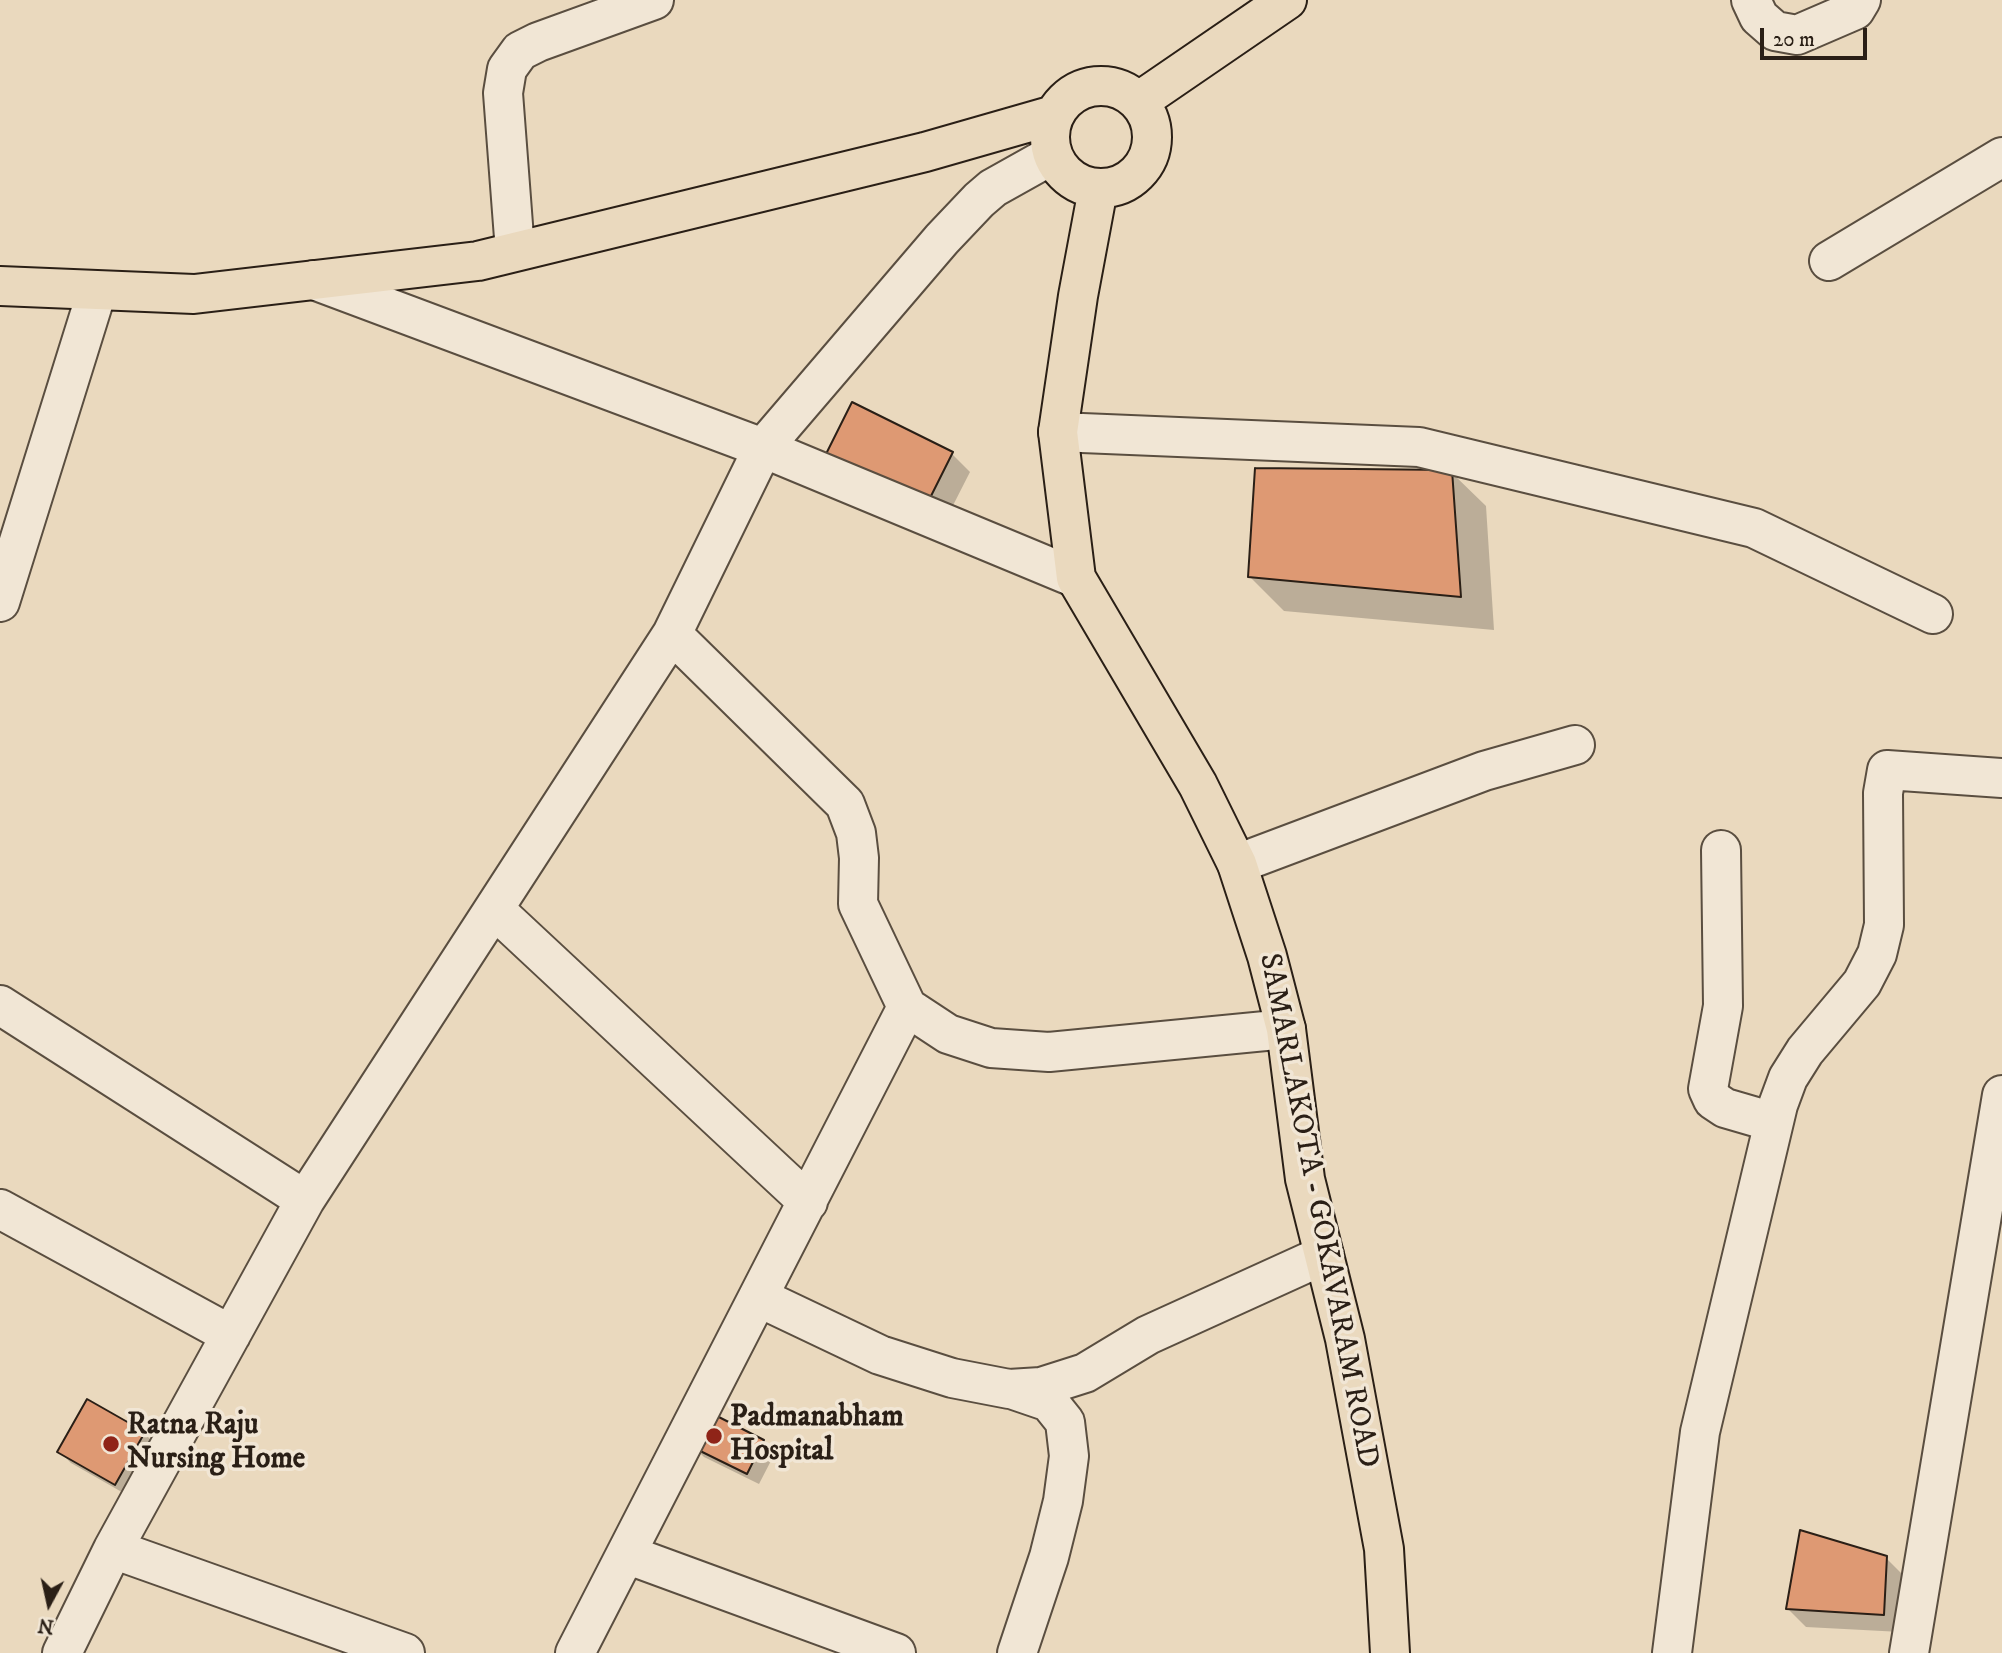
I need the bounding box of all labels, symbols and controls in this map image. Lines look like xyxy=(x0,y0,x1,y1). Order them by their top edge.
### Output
scale bar xyxy=(1764,14,1871,58)
text: 20 m xyxy=(1773,27,1815,53)
street label: SAMARLAKOTA - GOKAVARAM ROAD xyxy=(1249,951,1385,1471)
place label: Padmanabham Hospital xyxy=(730,1401,904,1472)
place label: Ratna Raju Nursing Home xyxy=(127,1409,305,1480)
marker: Padmanabham Hospital xyxy=(704,1426,724,1446)
marker: Ratna Raju Nursing Home xyxy=(101,1434,121,1454)
north arrow xyxy=(14,1569,84,1639)
text: N xyxy=(37,1613,55,1638)

